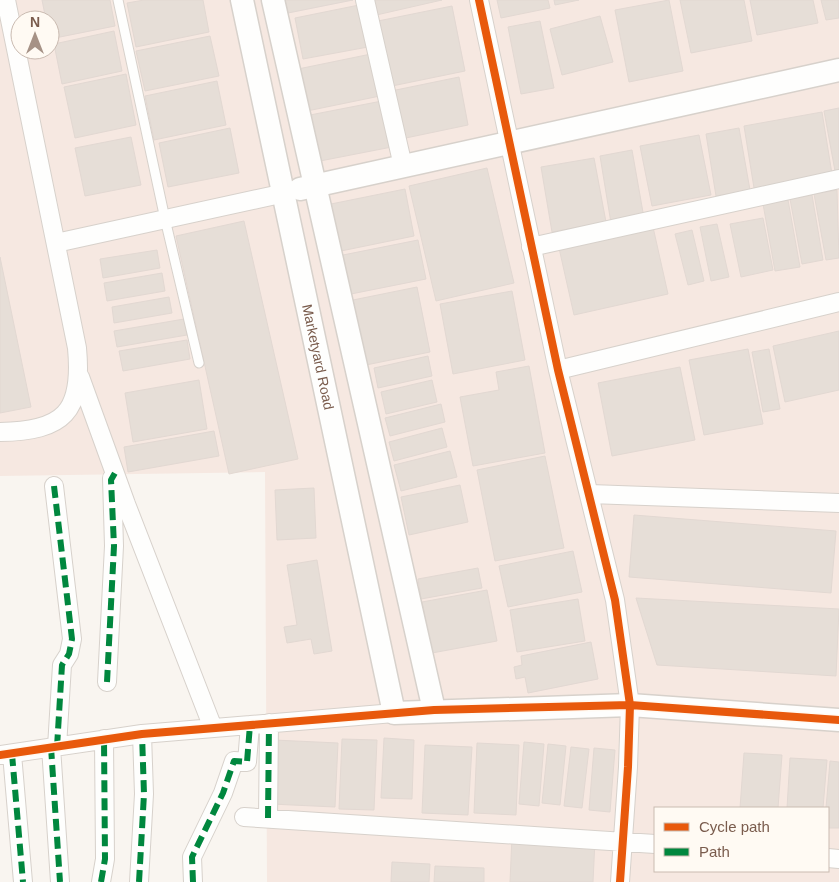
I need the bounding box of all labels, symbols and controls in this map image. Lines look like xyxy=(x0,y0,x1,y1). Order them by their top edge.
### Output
north arrow xyxy=(10,10,60,60)
text: N xyxy=(30,14,40,30)
street label: Marketyard Road xyxy=(299,303,337,411)
legend xyxy=(654,807,829,872)
text: Cycle path xyxy=(699,818,770,835)
text: Path xyxy=(699,843,730,860)

